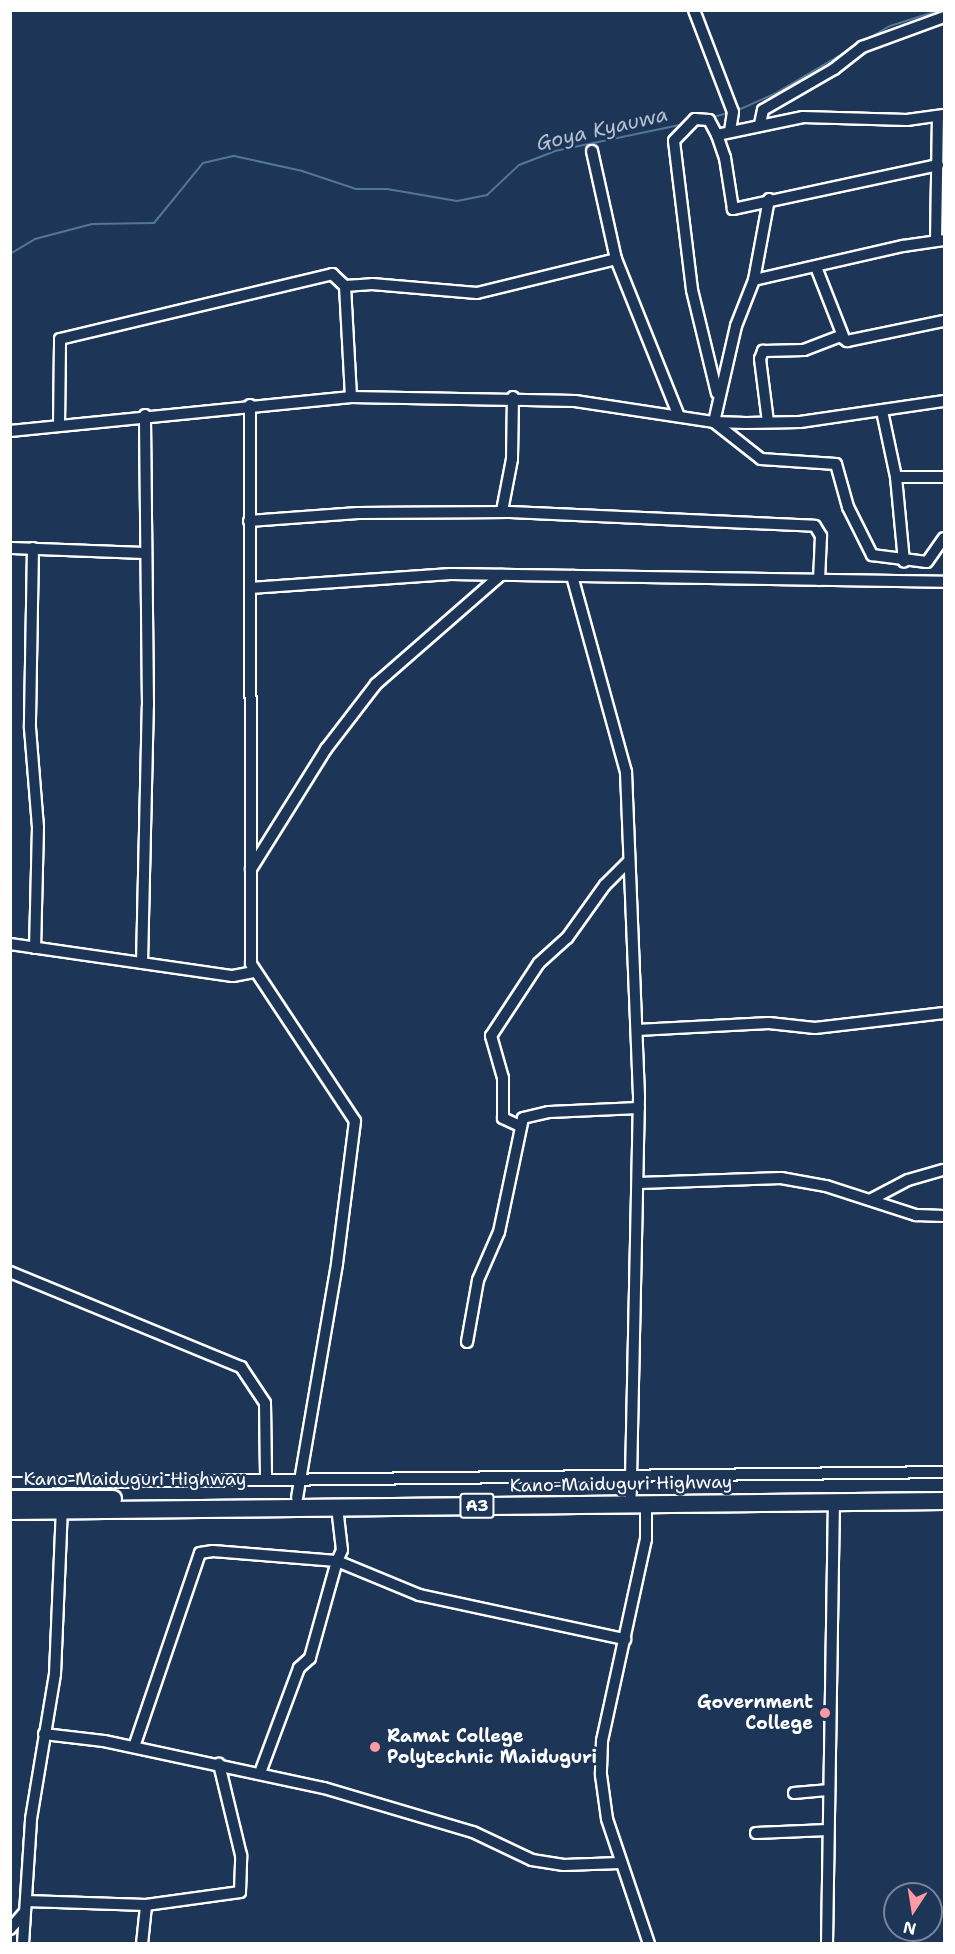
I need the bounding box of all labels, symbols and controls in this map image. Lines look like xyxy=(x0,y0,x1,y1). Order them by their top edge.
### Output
water label: Goya Kyauwa xyxy=(534,102,670,156)
street label: Kano-Maiduguri Highway xyxy=(24,1468,246,1490)
street label: Kano-Maiduguri Highway xyxy=(509,1471,733,1497)
road number: A3 xyxy=(459,1493,495,1519)
place label: Government College xyxy=(697,1692,813,1734)
marker: Government College xyxy=(818,1706,832,1720)
place label: Ramat College Polytechnic Maiduguri xyxy=(387,1726,597,1768)
marker: Ramat College Polytechnic Maiduguri xyxy=(368,1740,382,1754)
north arrow xyxy=(883,1882,943,1942)
text: N xyxy=(901,1917,918,1940)

